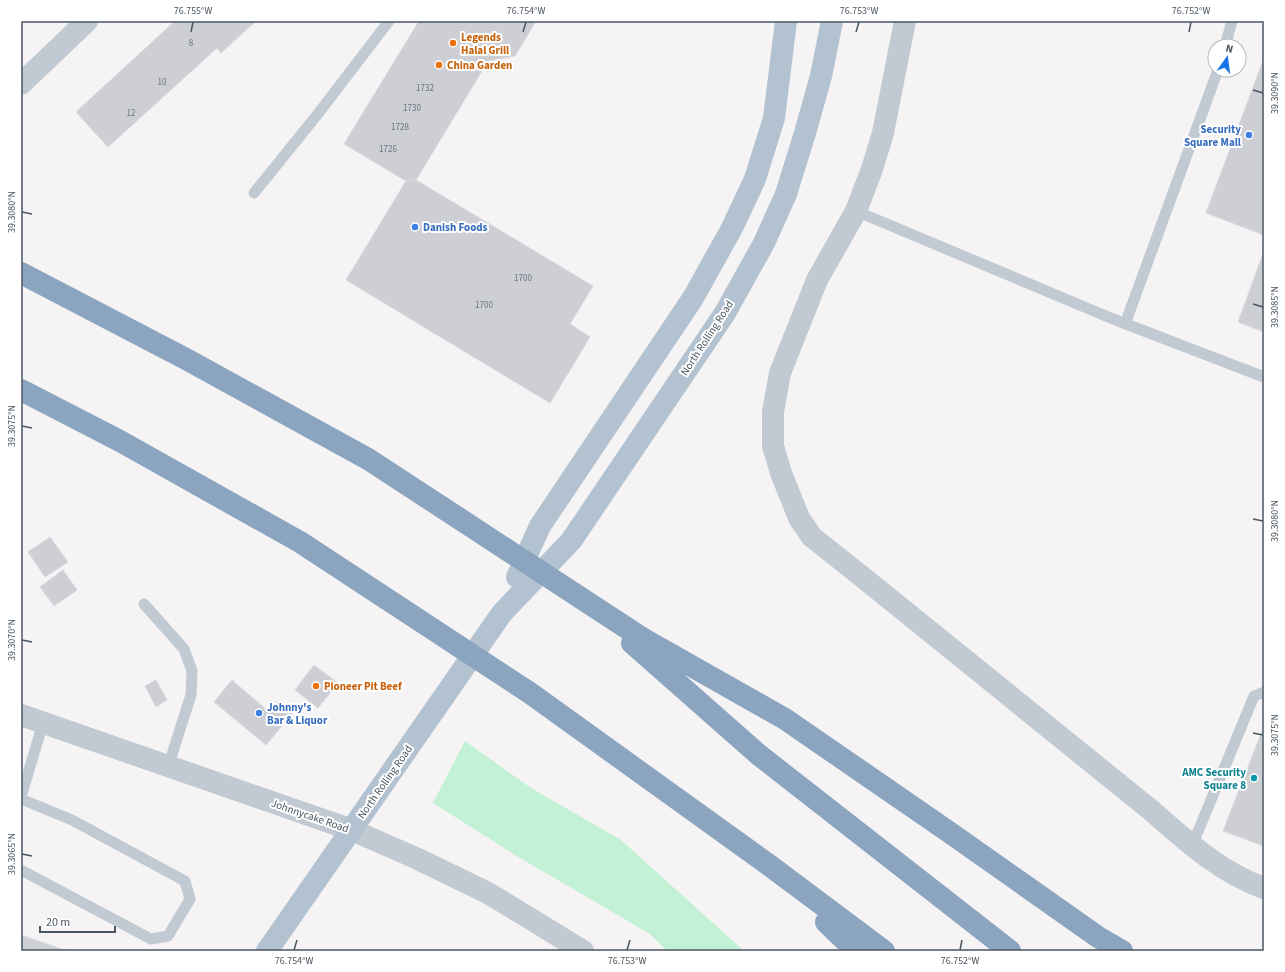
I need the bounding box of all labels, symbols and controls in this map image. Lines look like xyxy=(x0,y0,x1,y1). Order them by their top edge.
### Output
text: 76.755°W xyxy=(174,4,212,18)
text: 76.754°W xyxy=(507,4,545,18)
text: 76.753°W xyxy=(840,4,878,18)
text: 76.752°W xyxy=(1172,4,1210,18)
place label: Legends Halal Grill xyxy=(461,30,510,58)
house number: 8 xyxy=(189,37,194,50)
marker: Legends Halal Grill xyxy=(448,38,458,48)
north arrow xyxy=(1207,38,1247,78)
text: N xyxy=(1224,41,1235,57)
place label: China Garden xyxy=(447,58,512,73)
marker: China Garden xyxy=(434,60,444,70)
text: 39.3090°N xyxy=(1268,72,1282,114)
house number: 10 xyxy=(158,76,167,89)
house number: 1732 xyxy=(416,82,434,95)
house number: 1730 xyxy=(403,102,421,115)
house number: 12 xyxy=(127,107,136,120)
house number: 1728 xyxy=(391,121,409,134)
place label: Security Square Mall xyxy=(1184,122,1242,150)
marker: Security Square Mall xyxy=(1244,130,1254,140)
house number: 1726 xyxy=(379,143,397,156)
text: 39.3080°N xyxy=(5,191,19,233)
place label: Danish Foods xyxy=(423,220,488,235)
marker: Danish Foods xyxy=(410,222,420,232)
house number: 1700 xyxy=(514,272,532,285)
text: 39.3085°N xyxy=(1268,286,1282,328)
street label: North Rolling Road xyxy=(677,298,737,378)
house number: 1700 xyxy=(475,299,493,312)
text: 39.3075°N xyxy=(5,405,19,447)
text: 39.3080°N xyxy=(1268,500,1282,542)
text: 39.3070°N xyxy=(5,619,19,661)
place label: Pioneer Pit Beef xyxy=(324,679,403,694)
marker: Pioneer Pit Beef xyxy=(311,681,321,691)
place label: Johnny's Bar & Liquor xyxy=(267,700,328,728)
marker: Johnny's Bar & Liquor xyxy=(254,708,264,718)
text: 39.3075°N xyxy=(1268,714,1282,756)
street label: North Rolling Road xyxy=(354,742,416,822)
place label: AMC Security Square 8 xyxy=(1181,765,1246,793)
marker: AMC Security Square 8 xyxy=(1249,773,1259,783)
street label: Johnnycake Road xyxy=(269,796,351,836)
text: 39.3065°N xyxy=(5,833,19,875)
scale bar xyxy=(40,908,115,934)
text: 20 m xyxy=(46,914,70,931)
text: 76.754°W xyxy=(275,954,313,968)
text: 76.753°W xyxy=(608,954,646,968)
text: 76.752°W xyxy=(941,954,979,968)

